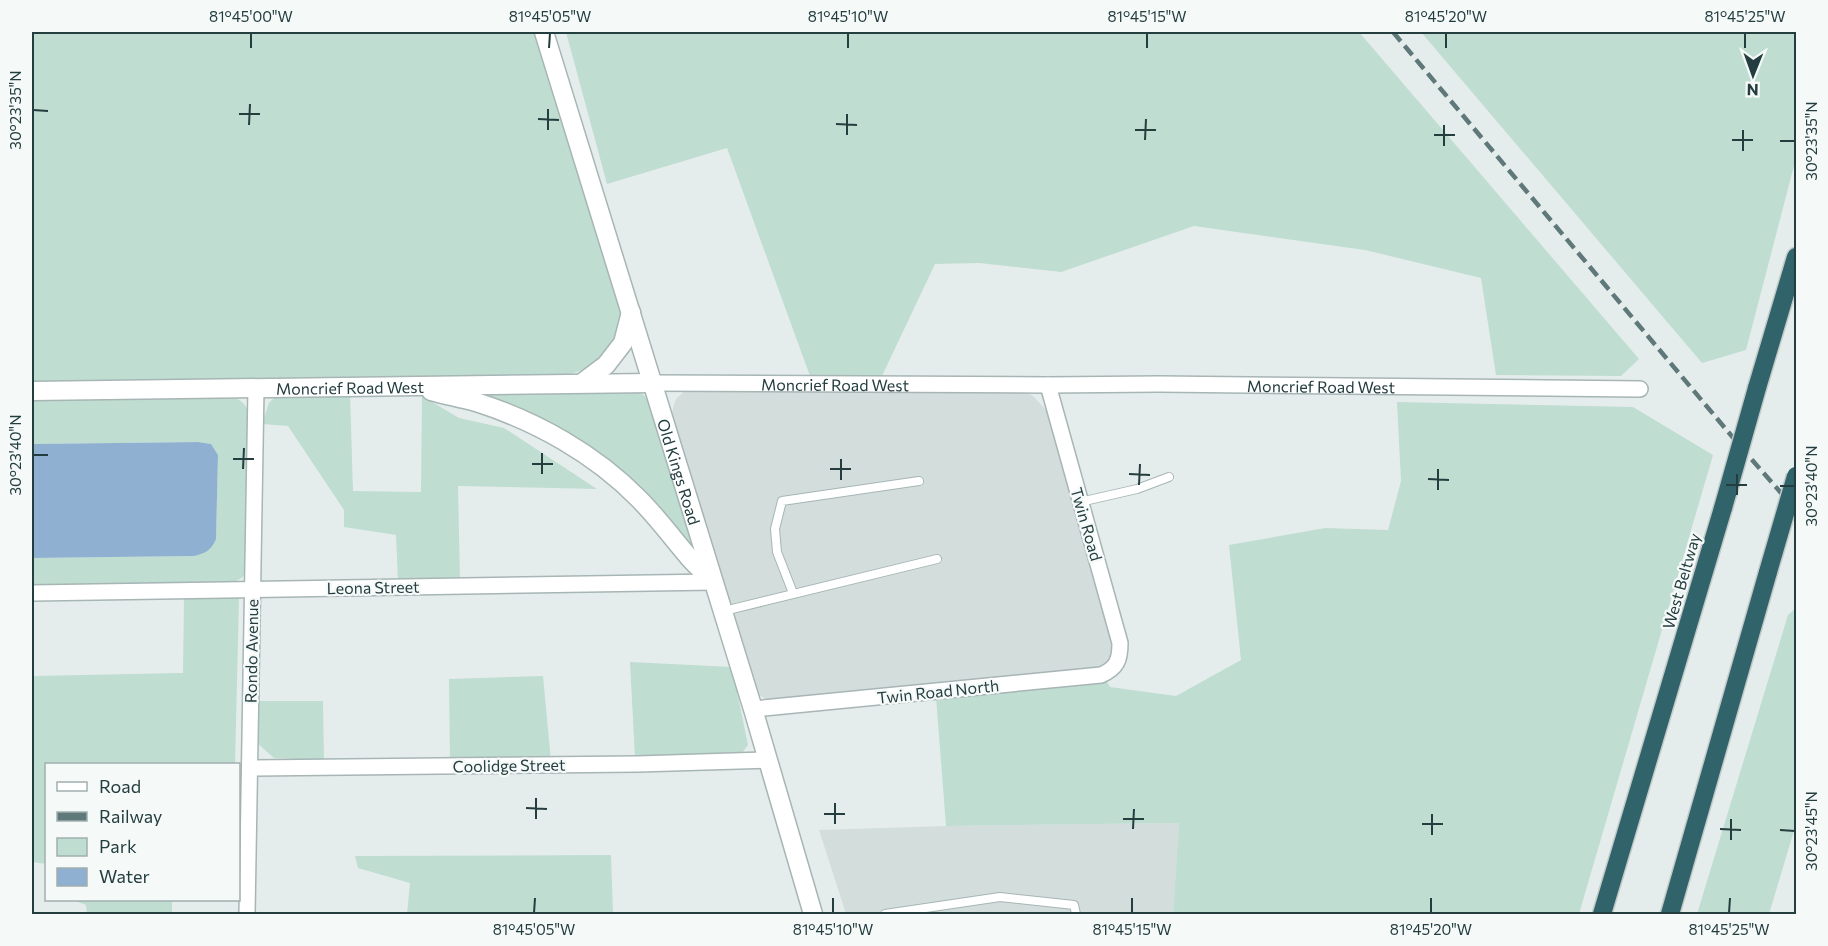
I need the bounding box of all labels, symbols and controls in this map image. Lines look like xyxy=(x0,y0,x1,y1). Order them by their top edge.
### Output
text: 81°45'00"W xyxy=(209,7,293,25)
text: 81°45'05"W xyxy=(509,7,591,25)
text: 81°45'10"W xyxy=(808,7,888,25)
text: 81°45'15"W xyxy=(1107,7,1187,25)
text: 81°45'20"W xyxy=(1405,7,1487,25)
text: 81°45'25"W xyxy=(1704,7,1786,25)
north arrow xyxy=(1723,45,1783,105)
text: 30°23'35"N xyxy=(6,70,24,150)
text: N xyxy=(1747,81,1759,100)
text: 30°23'35"N xyxy=(1802,101,1820,181)
street label: Moncrief Road West xyxy=(761,374,910,394)
street label: Moncrief Road West xyxy=(1247,375,1396,396)
street label: Moncrief Road West xyxy=(276,376,425,397)
text: 30°23'40"N xyxy=(6,415,24,495)
street label: Old Kings Road xyxy=(654,416,705,527)
text: 30°23'40"N xyxy=(1802,446,1820,526)
street label: Twin Road xyxy=(1067,485,1107,563)
street label: West Beltway xyxy=(1658,531,1704,631)
street label: Leona Street xyxy=(326,577,420,597)
street label: Rondo Avenue xyxy=(241,599,261,703)
street label: Twin Road North xyxy=(876,675,1000,707)
street label: Coolidge Street xyxy=(452,755,566,775)
legend xyxy=(45,763,240,901)
text: Road xyxy=(99,775,141,797)
text: 30°23'45"N xyxy=(1802,791,1820,871)
text: Railway xyxy=(99,805,162,827)
text: Park xyxy=(99,835,137,857)
text: Water xyxy=(99,865,150,887)
text: 81°45'05"W xyxy=(493,920,575,938)
text: 81°45'10"W xyxy=(793,920,873,938)
text: 81°45'15"W xyxy=(1092,920,1172,938)
text: 81°45'20"W xyxy=(1390,920,1472,938)
text: 81°45'25"W xyxy=(1688,920,1770,938)

